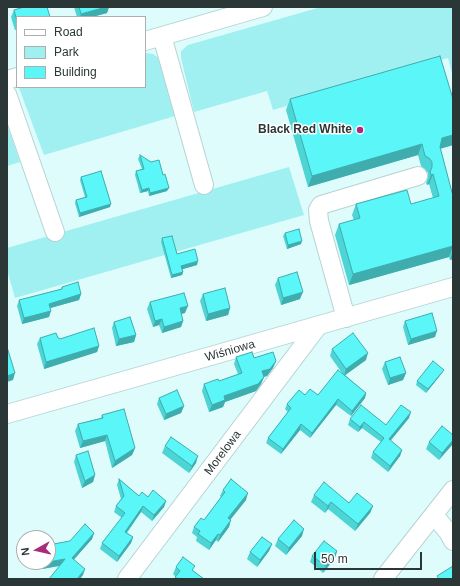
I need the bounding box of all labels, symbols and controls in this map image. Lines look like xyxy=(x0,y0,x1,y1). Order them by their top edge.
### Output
legend xyxy=(16,16,146,88)
text: Road xyxy=(54,25,83,39)
text: Park xyxy=(54,45,79,59)
text: Building xyxy=(54,65,97,79)
place label: Black Red White xyxy=(258,123,352,137)
marker: Black Red White xyxy=(355,125,365,135)
street label: Wiśniowa xyxy=(203,337,257,365)
street label: Morelowa xyxy=(202,428,244,478)
north arrow xyxy=(16,530,56,570)
scale bar xyxy=(316,544,424,570)
text: N xyxy=(19,547,32,556)
text: 50 m xyxy=(321,552,348,566)

